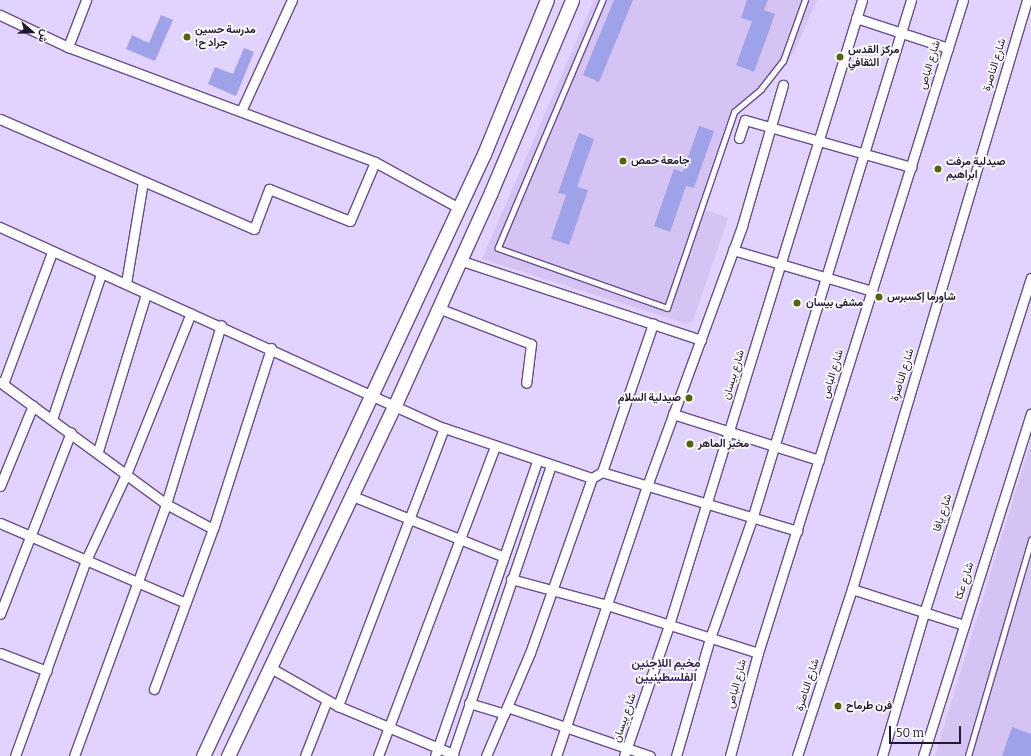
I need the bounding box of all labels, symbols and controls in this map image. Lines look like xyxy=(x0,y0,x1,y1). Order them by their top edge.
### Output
north arrow xyxy=(12,12,52,52)
place label: مدرسة حسين جراد ح١ xyxy=(195,24,256,50)
text: ش xyxy=(35,28,52,45)
marker: مدرسة حسين جراد ح١ xyxy=(182,32,192,42)
street label: شارع الناصرة xyxy=(981,37,1009,93)
street label: شارع الباص xyxy=(916,39,944,91)
place label: مركز القدس الثقافي xyxy=(848,44,899,70)
marker: مركز القدس الثقافي xyxy=(835,52,845,62)
place label: جامعة حمص xyxy=(631,154,689,168)
marker: جامعة حمص xyxy=(618,156,628,166)
place label: صيدلية مرفت ابراهيم xyxy=(946,156,1005,182)
marker: صيدلية مرفت ابراهيم xyxy=(933,164,943,174)
place label: شاورما إكسبرس xyxy=(887,290,956,304)
marker: شاورما إكسبرس xyxy=(874,292,884,302)
place label: مشفى بيسان xyxy=(806,296,863,310)
marker: مشفى بيسان xyxy=(791,297,803,309)
street label: شارع الناصرة xyxy=(889,347,917,403)
street label: شارع الباص xyxy=(819,348,847,400)
street label: شارع بيسان xyxy=(720,349,748,401)
place label: صيدلية السلام xyxy=(618,391,681,405)
marker: صيدلية السلام xyxy=(684,393,694,403)
place label: مخبز الماهر xyxy=(698,437,749,451)
marker: مخبز الماهر xyxy=(685,439,695,449)
street label: شارع يافا xyxy=(931,493,955,533)
street label: شارع عكا xyxy=(953,561,977,601)
district label: مخيم اللاجئين الفلسطينيين xyxy=(632,657,700,685)
street label: شارع الناصرة xyxy=(793,657,823,713)
street label: شارع الباص xyxy=(724,658,750,710)
street label: شارع بيسان xyxy=(610,692,640,744)
place label: فرن طرماح xyxy=(846,699,892,713)
marker: فرن طرماح xyxy=(833,701,843,711)
scale bar xyxy=(891,718,963,744)
text: 50 m xyxy=(896,726,924,740)

